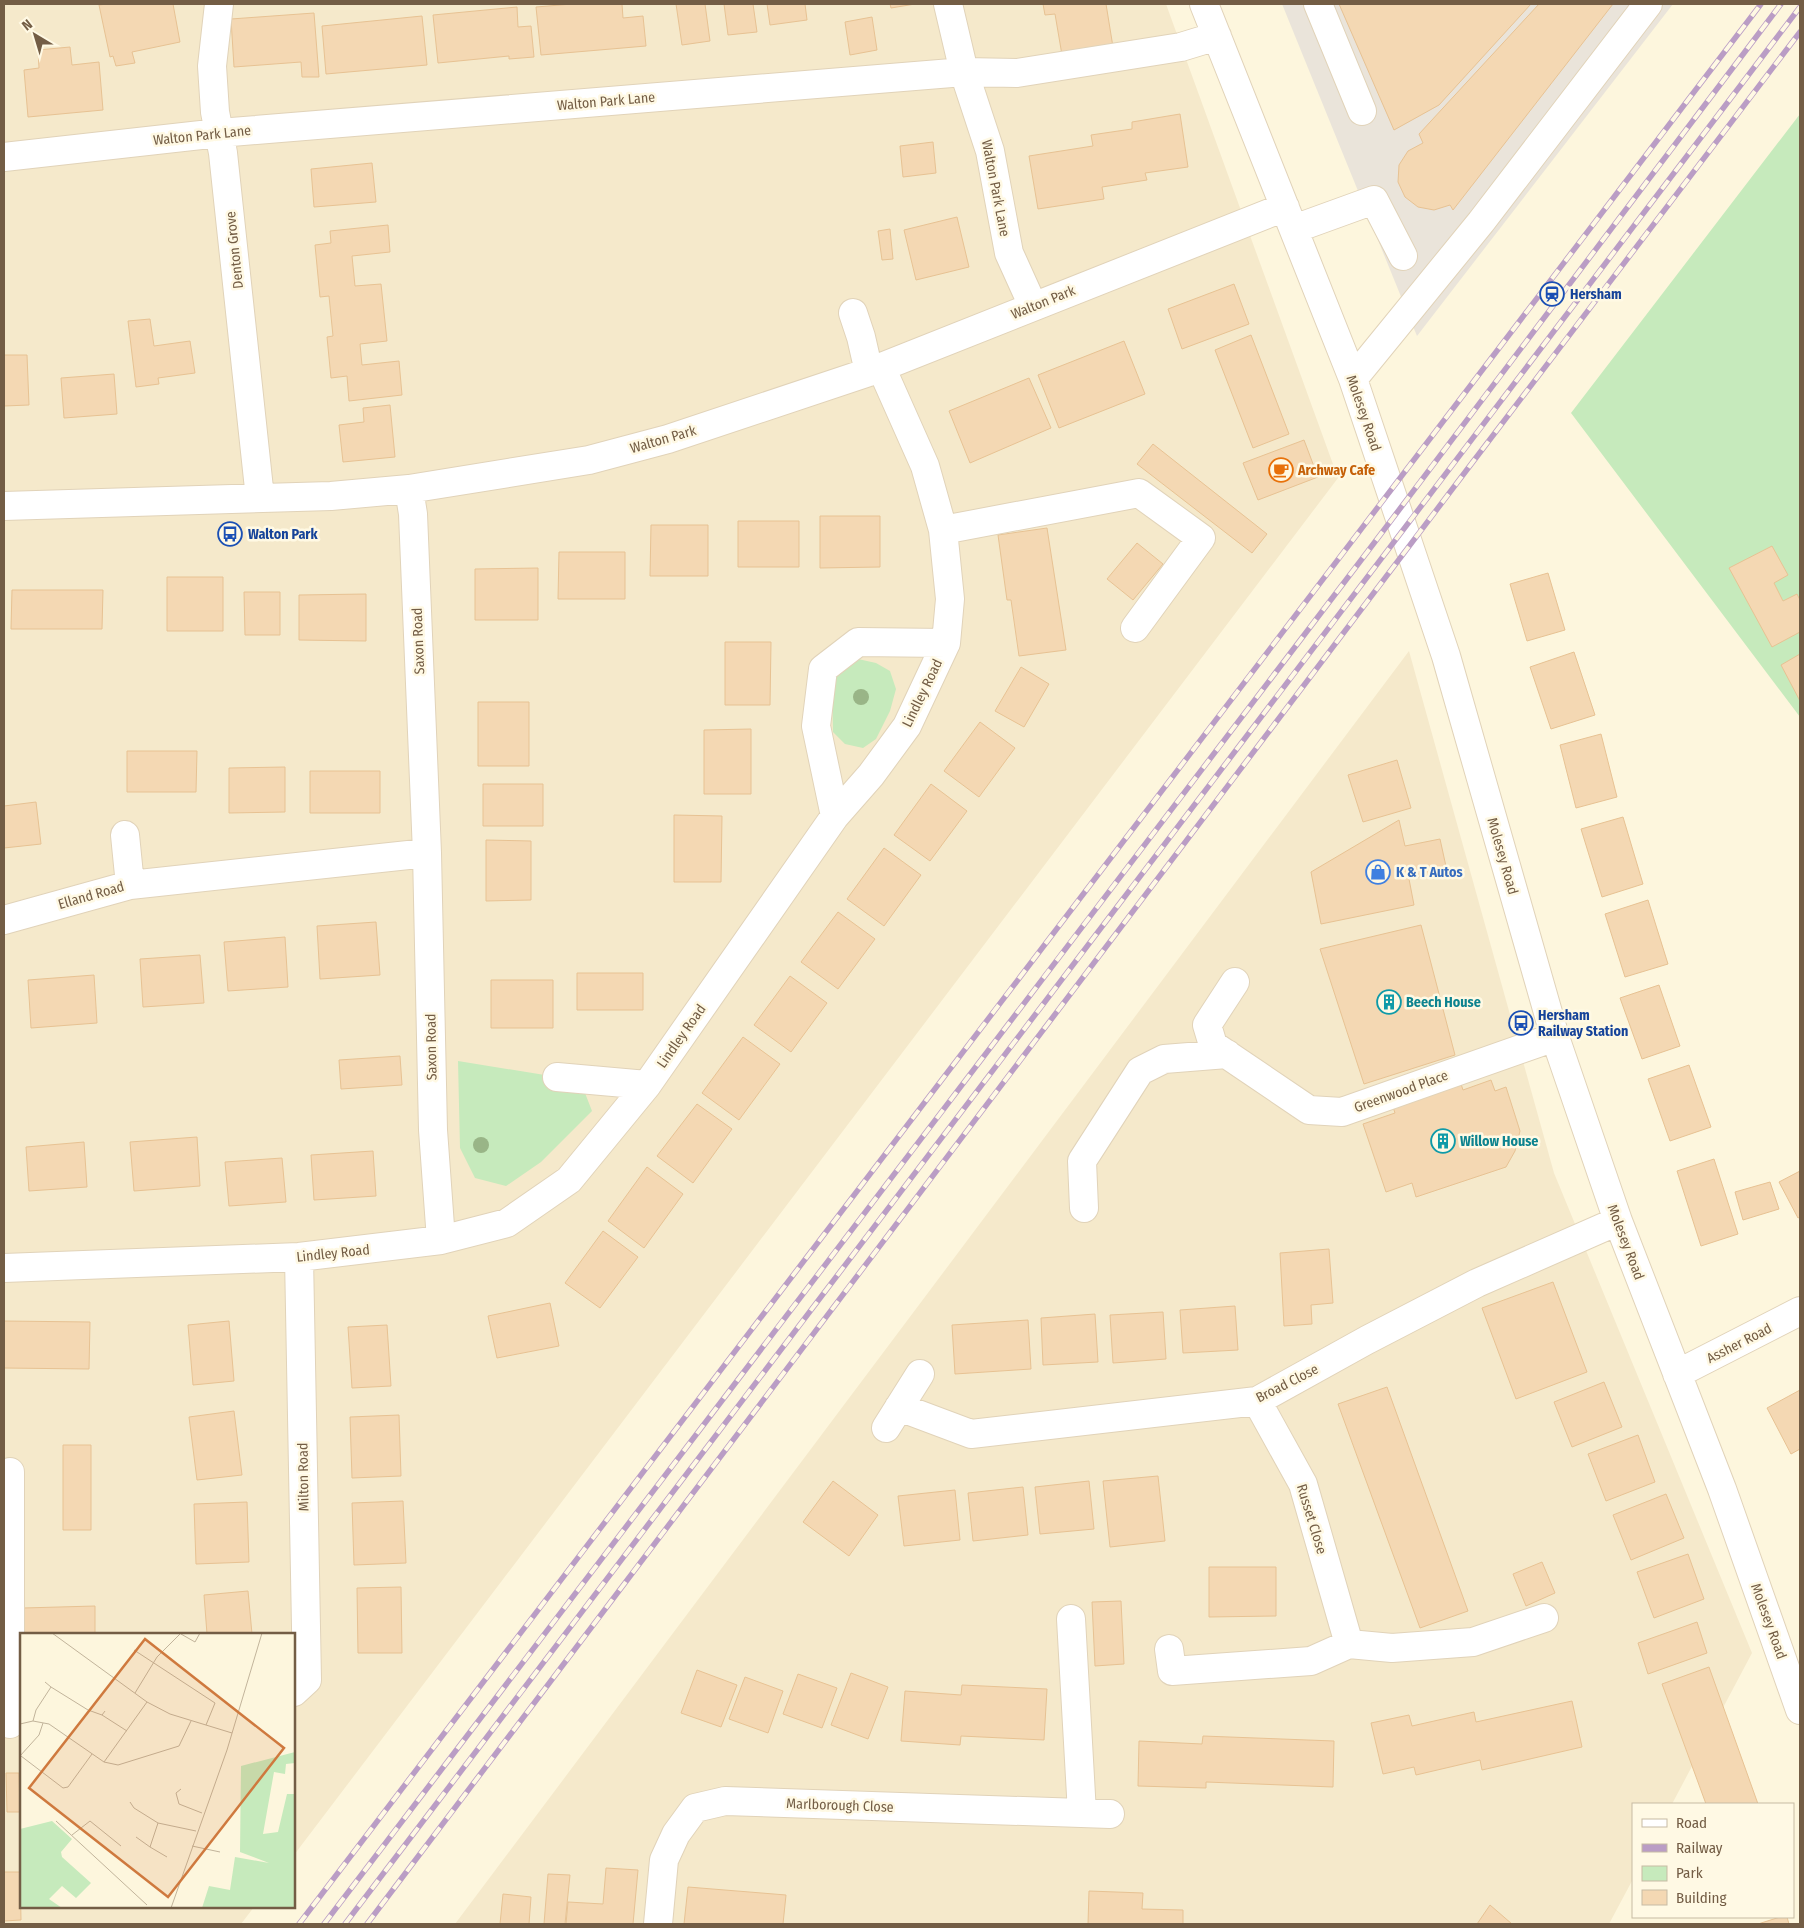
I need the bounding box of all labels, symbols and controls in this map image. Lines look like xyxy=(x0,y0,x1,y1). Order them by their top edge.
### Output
north arrow xyxy=(10,10,60,60)
text: N xyxy=(19,16,36,34)
street label: Walton Park Lane xyxy=(556,89,656,114)
street label: Walton Park Lane xyxy=(152,122,252,149)
street label: Walton Park Lane xyxy=(978,138,1013,238)
street label: Denton Grove xyxy=(222,210,247,289)
station icon: Hersham xyxy=(1539,281,1565,307)
street label: Walton Park xyxy=(1009,282,1078,323)
place label: Hersham xyxy=(1570,286,1622,303)
street label: Molesey Road xyxy=(1343,373,1384,453)
street label: Walton Park xyxy=(628,422,698,457)
cafe icon: Archway Cafe xyxy=(1268,457,1294,483)
place label: Archway Cafe xyxy=(1297,462,1375,479)
bus stop icon: Walton Park xyxy=(217,521,243,547)
place label: Walton Park xyxy=(248,526,318,543)
street label: Saxon Road xyxy=(409,607,428,675)
street label: Lindley Road xyxy=(899,656,946,730)
street label: Molesey Road xyxy=(1483,816,1522,897)
shop icon: K & T Autos xyxy=(1365,859,1391,885)
place label: K & T Autos xyxy=(1396,864,1463,881)
street label: Elland Road xyxy=(56,878,126,913)
building icon: Beech House xyxy=(1376,989,1402,1015)
place label: Beech House xyxy=(1406,994,1481,1011)
street label: Lindley Road xyxy=(653,1001,709,1071)
place label: Hersham Railway Station xyxy=(1538,1007,1628,1040)
bus stop icon: Hersham Railway Station xyxy=(1508,1010,1534,1036)
street label: Saxon Road xyxy=(422,1013,441,1081)
street label: Greenwood Place xyxy=(1352,1067,1451,1116)
building icon: Willow House xyxy=(1430,1128,1456,1154)
place label: Willow House xyxy=(1460,1133,1538,1150)
street label: Molesey Road xyxy=(1603,1202,1648,1282)
street label: Lindley Road xyxy=(296,1241,371,1266)
street label: Assher Road xyxy=(1704,1320,1775,1367)
street label: Broad Close xyxy=(1253,1360,1321,1406)
street label: Milton Road xyxy=(294,1443,313,1511)
street label: Russet Close xyxy=(1293,1482,1330,1556)
street label: Molesey Road xyxy=(1747,1581,1790,1661)
inset map xyxy=(20,1633,295,1908)
street label: Marlborough Close xyxy=(786,1795,894,1816)
legend xyxy=(1632,1803,1794,1918)
text: Road xyxy=(1676,1814,1707,1832)
text: Railway xyxy=(1676,1839,1723,1857)
text: Park xyxy=(1676,1864,1703,1882)
text: Building xyxy=(1676,1889,1727,1907)

